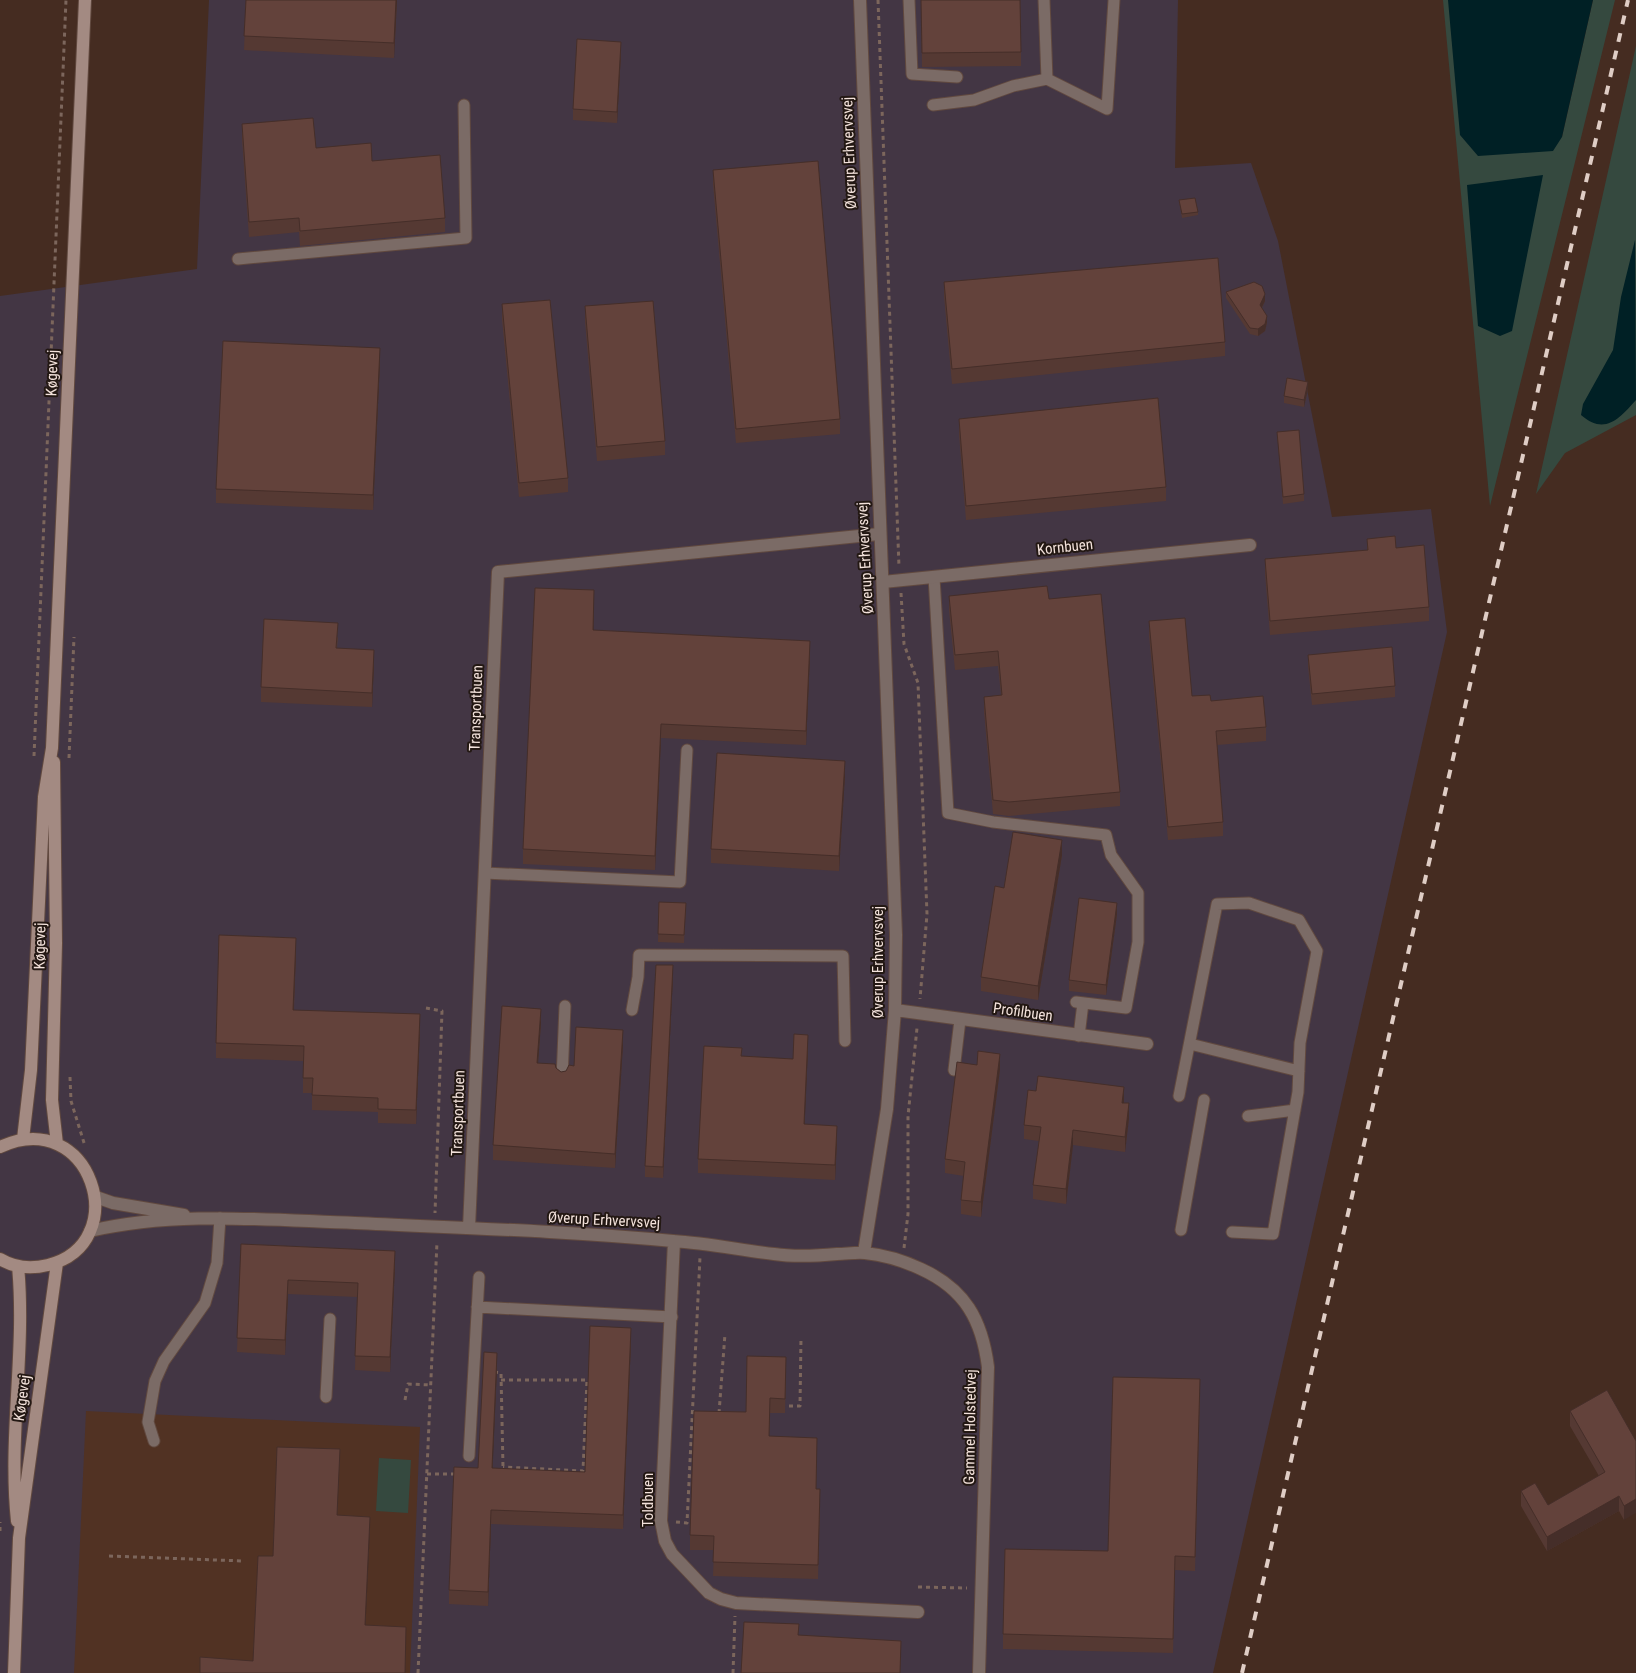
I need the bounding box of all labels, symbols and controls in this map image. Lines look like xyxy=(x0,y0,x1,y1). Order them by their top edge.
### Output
street label: Øverup Erhvervsvej xyxy=(838,97,860,209)
street label: Køgevej xyxy=(42,349,62,397)
street label: Øverup Erhvervsvej xyxy=(853,501,877,615)
street label: Kornbuen xyxy=(1036,535,1094,559)
street label: Transportbuen xyxy=(466,665,486,751)
street label: Øverup Erhvervsvej xyxy=(869,906,887,1018)
street label: Køgevej xyxy=(31,922,49,970)
street label: Profilbuen xyxy=(992,999,1054,1025)
street label: Transportbuen xyxy=(448,1070,468,1156)
street label: Øverup Erhvervsvej xyxy=(547,1208,661,1232)
street label: Gammel Holstedvej xyxy=(960,1369,980,1485)
street label: Køgevej xyxy=(10,1374,34,1422)
street label: Toldbuen xyxy=(639,1473,657,1527)

